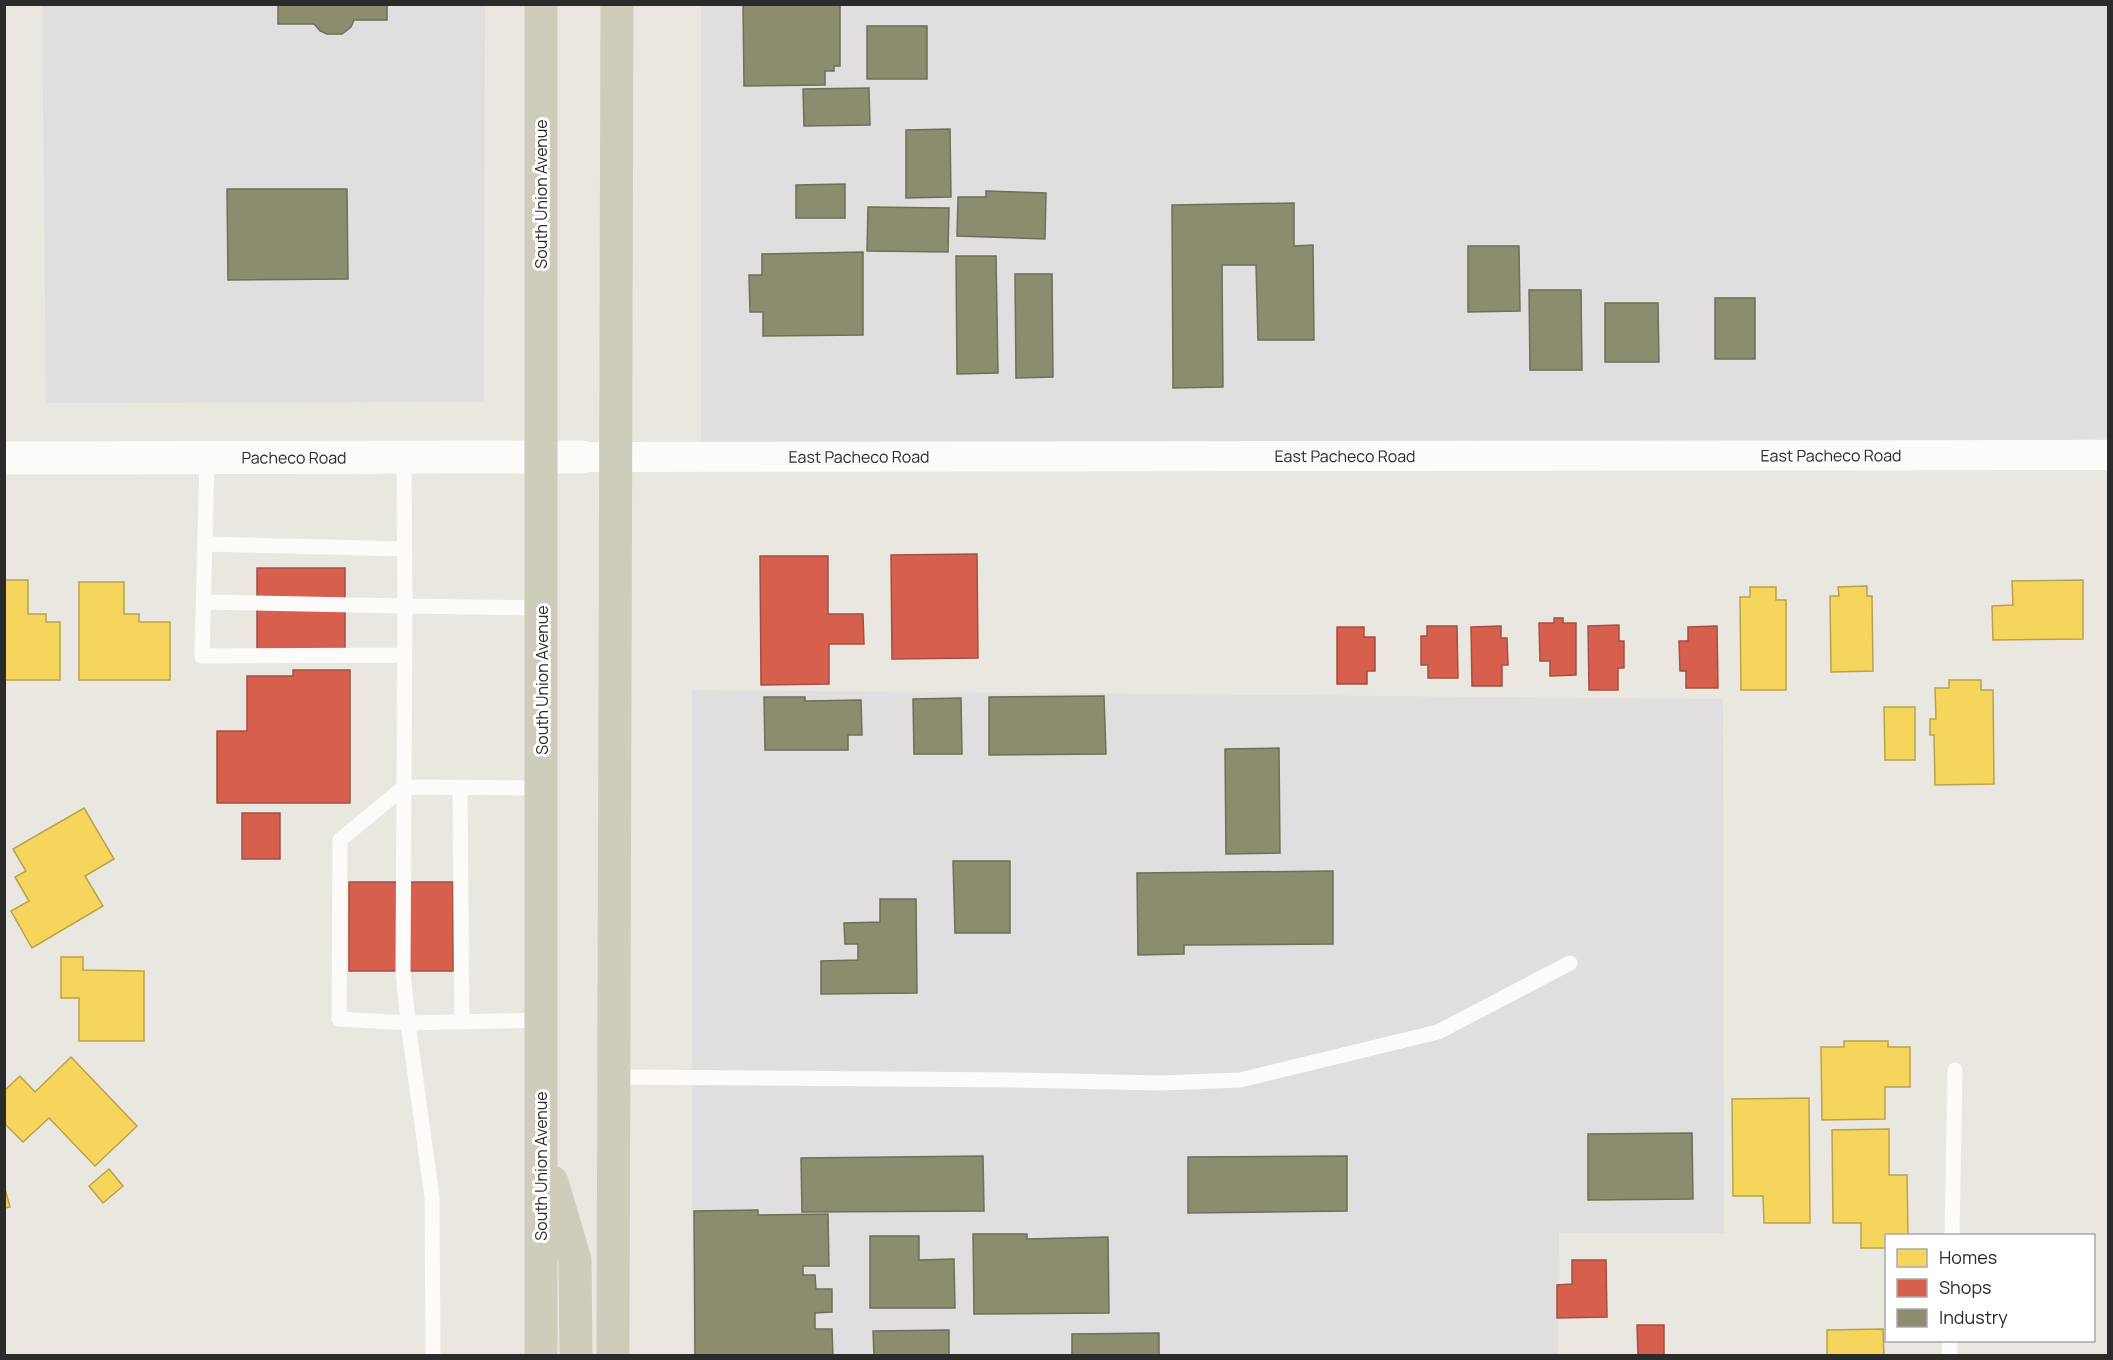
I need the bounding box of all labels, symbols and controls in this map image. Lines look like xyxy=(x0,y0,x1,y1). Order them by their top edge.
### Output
street label: South Union Avenue xyxy=(530,119,552,269)
street label: East Pacheco Road xyxy=(1760,444,1902,466)
street label: East Pacheco Road xyxy=(1274,445,1416,467)
street label: Pacheco Road xyxy=(241,446,347,469)
street label: East Pacheco Road xyxy=(788,446,930,468)
street label: South Union Avenue xyxy=(531,605,553,755)
street label: South Union Avenue xyxy=(530,1091,552,1241)
legend xyxy=(1885,1234,2095,1342)
text: Homes xyxy=(1939,1245,1997,1269)
text: Shops xyxy=(1939,1275,1991,1299)
text: Industry xyxy=(1939,1305,2008,1329)

